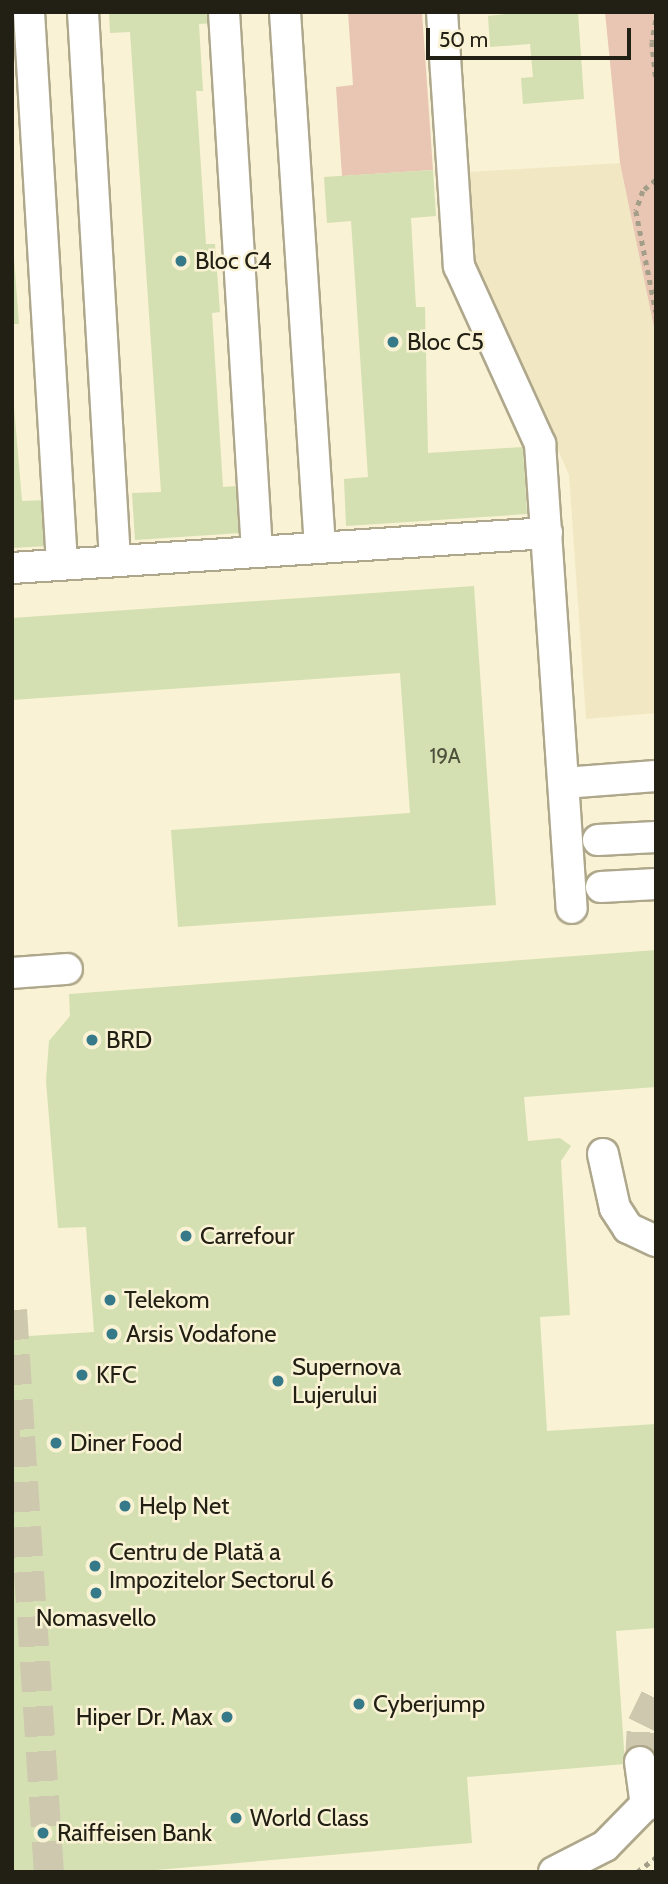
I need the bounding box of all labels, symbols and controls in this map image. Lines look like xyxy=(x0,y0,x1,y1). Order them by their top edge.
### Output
scale bar xyxy=(430,14,635,58)
text: 50 m xyxy=(439,27,488,52)
place label: Bloc C4 xyxy=(195,247,272,275)
marker: Bloc C4 xyxy=(173,253,189,269)
place label: Bloc C5 xyxy=(407,328,484,356)
marker: Bloc C5 xyxy=(385,334,401,350)
house number: 19A xyxy=(429,743,461,769)
place label: BRD xyxy=(106,1026,152,1054)
marker: BRD xyxy=(84,1032,100,1048)
place label: Carrefour xyxy=(200,1222,295,1250)
marker: Carrefour xyxy=(178,1228,194,1244)
place label: Telekom xyxy=(124,1286,209,1314)
marker: Telekom xyxy=(102,1292,118,1308)
place label: Arsis Vodafone xyxy=(126,1320,276,1348)
marker: Arsis Vodafone xyxy=(104,1326,120,1342)
place label: Supernova Lujerului xyxy=(292,1353,401,1409)
place label: KFC xyxy=(96,1361,137,1389)
marker: KFC xyxy=(74,1367,90,1383)
marker: Supernova Lujerului xyxy=(270,1373,286,1389)
place label: Diner Food xyxy=(70,1429,182,1457)
marker: Diner Food xyxy=(48,1435,64,1451)
place label: Help Net xyxy=(139,1492,229,1520)
marker: Help Net xyxy=(117,1498,133,1514)
place label: Centru de Plată a Impozitelor Sectorul 6 xyxy=(109,1538,334,1594)
marker: Centru de Plată a Impozitelor Sectorul 6 xyxy=(87,1558,103,1574)
marker: Nomasvello xyxy=(88,1585,104,1601)
place label: Nomasvello xyxy=(36,1604,156,1632)
place label: Cyberjump xyxy=(373,1690,485,1718)
marker: Cyberjump xyxy=(351,1696,367,1712)
place label: Hiper Dr. Max xyxy=(76,1703,213,1731)
marker: Hiper Dr. Max xyxy=(219,1709,235,1725)
place label: World Class xyxy=(250,1804,369,1832)
marker: World Class xyxy=(228,1810,244,1826)
place label: Raiffeisen Bank xyxy=(57,1819,212,1847)
marker: Raiffeisen Bank xyxy=(35,1825,51,1841)

